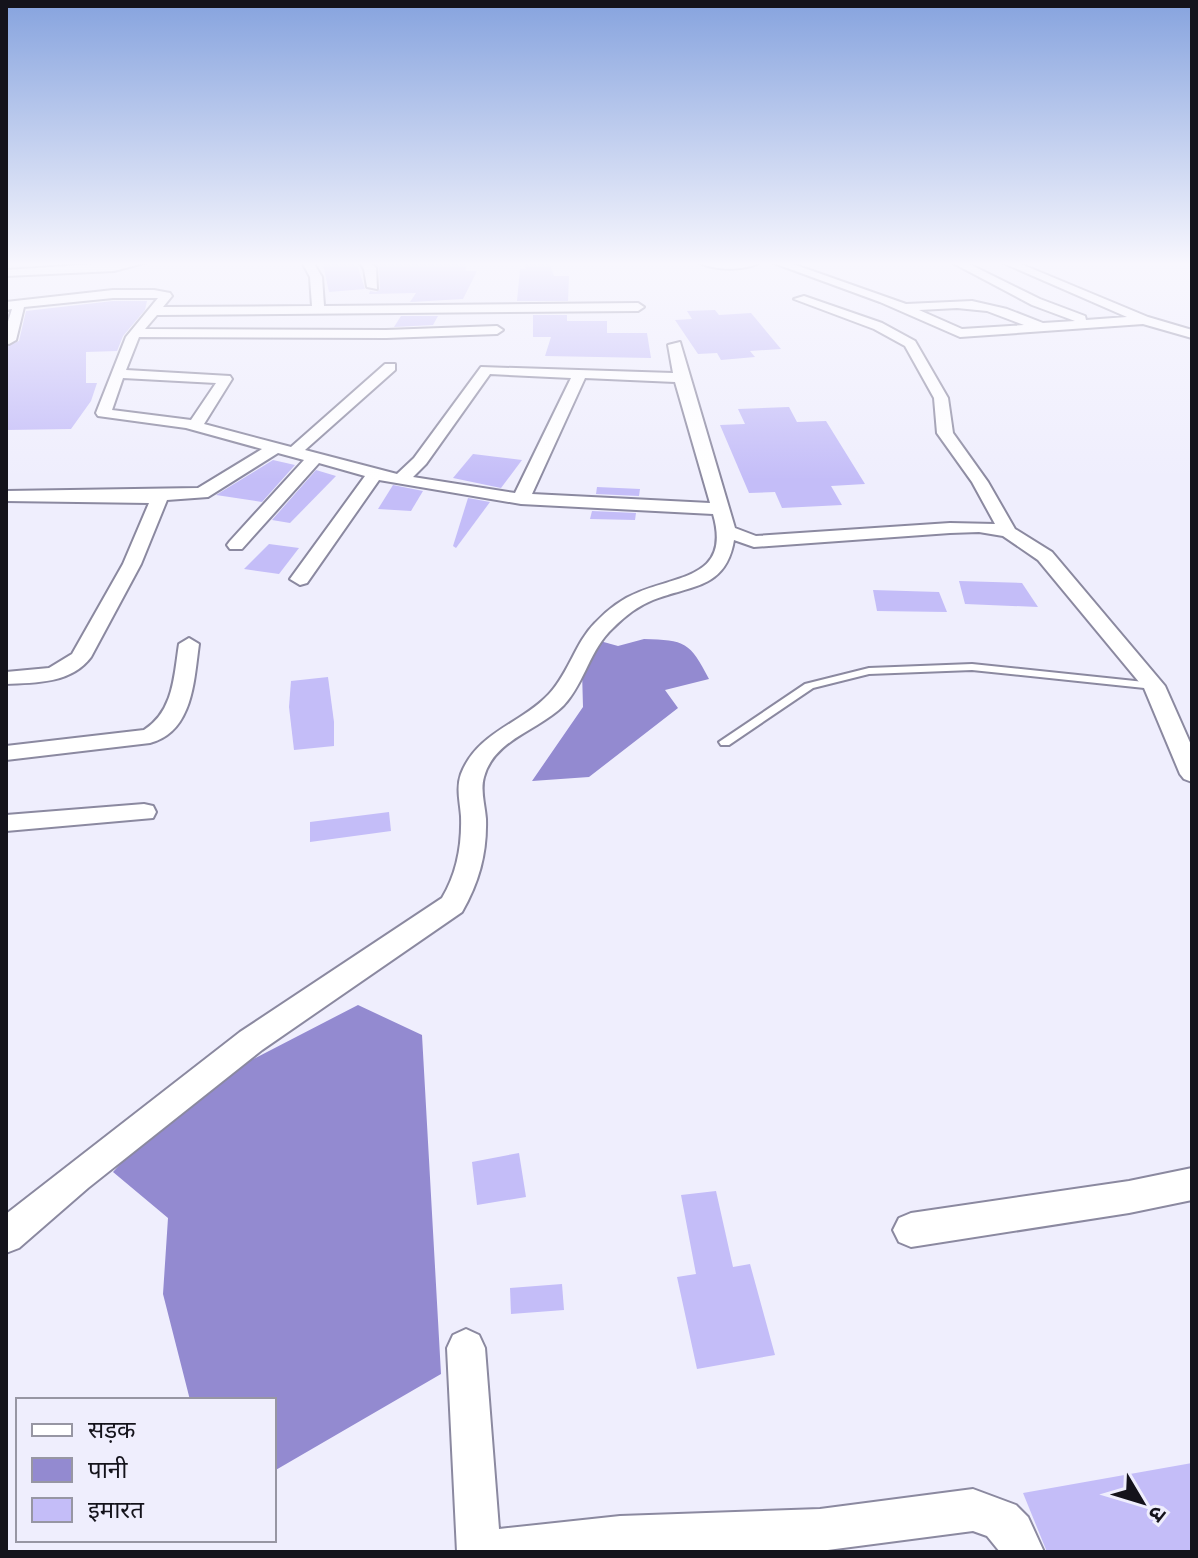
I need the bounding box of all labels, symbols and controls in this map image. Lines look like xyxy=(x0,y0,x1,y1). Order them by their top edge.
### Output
legend xyxy=(16,1398,276,1542)
text: सड़क xyxy=(88,1416,136,1445)
text: पानी xyxy=(88,1456,128,1485)
north arrow xyxy=(1102,1462,1182,1542)
text: इमारत xyxy=(88,1496,145,1525)
text: उ xyxy=(1142,1501,1171,1528)

